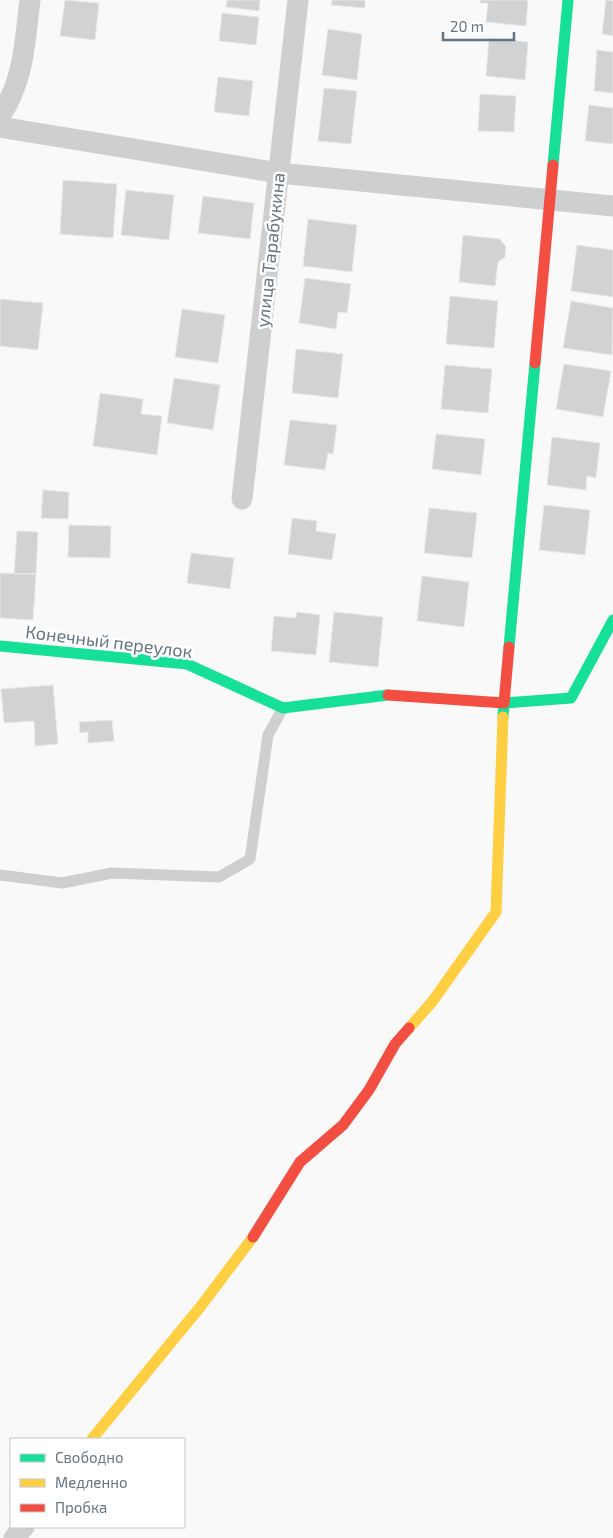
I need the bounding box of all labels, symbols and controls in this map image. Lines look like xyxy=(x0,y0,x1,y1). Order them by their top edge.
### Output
scale bar xyxy=(443,10,514,42)
text: 20 m xyxy=(450,17,484,35)
street label: улица Тарабукина xyxy=(251,172,289,328)
street label: Конечный переулок xyxy=(24,620,194,662)
legend xyxy=(10,1438,185,1528)
text: Свободно xyxy=(55,1448,124,1466)
text: Медленно xyxy=(55,1473,128,1491)
text: Пробка xyxy=(55,1498,107,1516)

